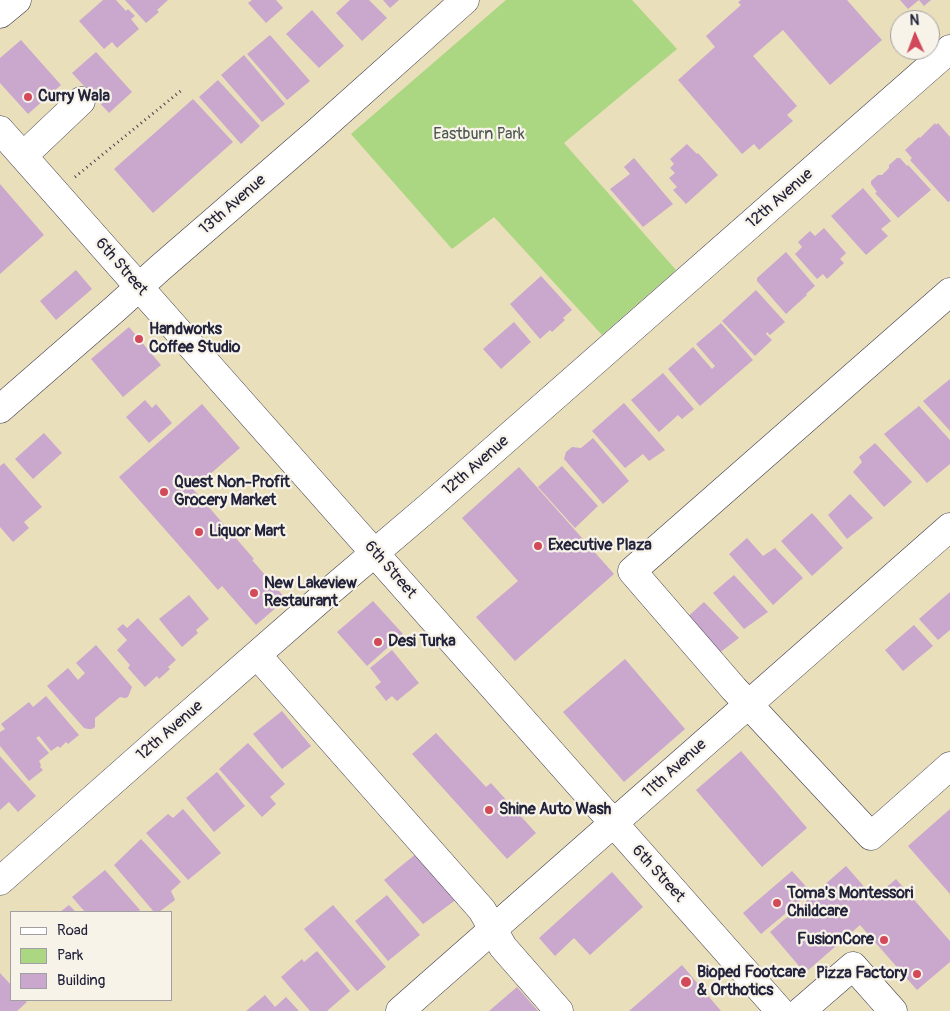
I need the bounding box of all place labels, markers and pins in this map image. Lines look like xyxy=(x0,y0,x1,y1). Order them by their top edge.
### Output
place label: Curry Wala xyxy=(38,87,110,107)
marker: Curry Wala xyxy=(22,91,34,103)
place label: Handworks Coffee Studio xyxy=(149,320,240,358)
marker: Handworks Coffee Studio xyxy=(133,333,145,345)
place label: Quest Non-Profit Grocery Market xyxy=(174,473,290,511)
marker: Quest Non-Profit Grocery Market xyxy=(158,486,170,498)
place label: Liquor Mart xyxy=(209,522,285,542)
marker: Liquor Mart xyxy=(193,526,205,538)
place label: Executive Plaza xyxy=(548,536,652,556)
marker: Executive Plaza xyxy=(532,540,544,552)
place label: New Lakeview Restaurant xyxy=(264,574,357,612)
marker: New Lakeview Restaurant xyxy=(248,587,260,599)
place label: Desi Turka xyxy=(388,632,456,652)
marker: Desi Turka xyxy=(372,636,384,648)
place label: Shine Auto Wash xyxy=(499,800,611,820)
marker: Shine Auto Wash xyxy=(483,804,495,816)
place label: Toma's Montessori Childcare xyxy=(787,884,913,922)
marker: Toma's Montessori Childcare xyxy=(771,897,783,909)
place label: FusionCore xyxy=(797,930,874,950)
marker: FusionCore xyxy=(878,934,890,946)
place label: Bioped Footcare & Orthotics xyxy=(697,963,806,1001)
place label: Pizza Factory xyxy=(816,964,907,984)
marker: Pizza Factory xyxy=(911,968,923,980)
marker: Bioped Footcare & Orthotics xyxy=(679,975,693,989)

